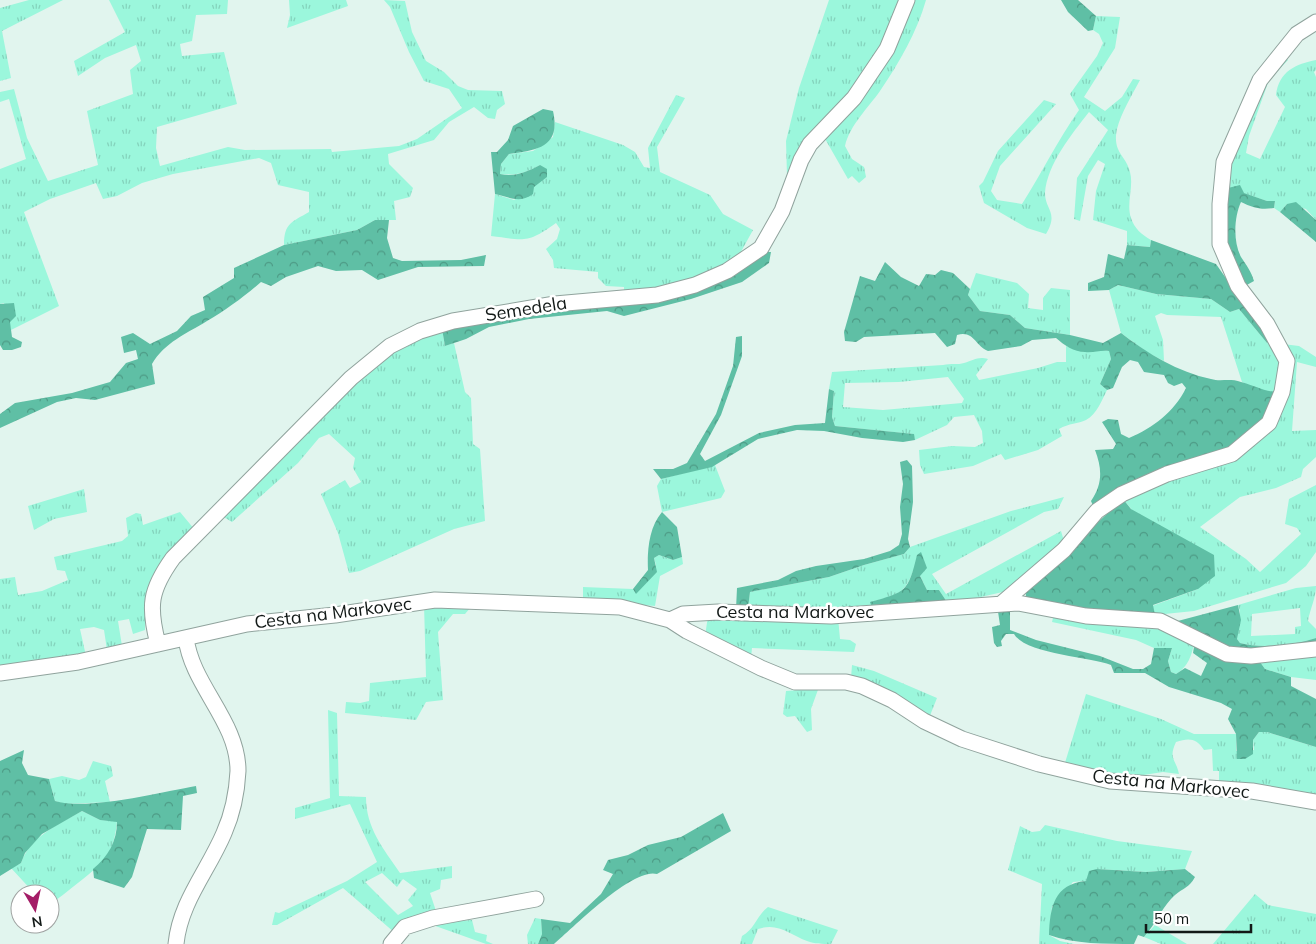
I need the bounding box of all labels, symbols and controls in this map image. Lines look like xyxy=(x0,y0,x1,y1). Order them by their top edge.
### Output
street label: Semedela xyxy=(483,291,568,326)
street label: Cesta na Markovec xyxy=(253,591,413,634)
street label: Cesta na Markovec xyxy=(716,600,874,623)
street label: Cesta na Markovec xyxy=(1091,764,1251,803)
north arrow xyxy=(10,884,60,934)
scale bar xyxy=(1146,902,1251,934)
text: 50 m xyxy=(1154,909,1189,928)
text: N xyxy=(30,912,44,932)

